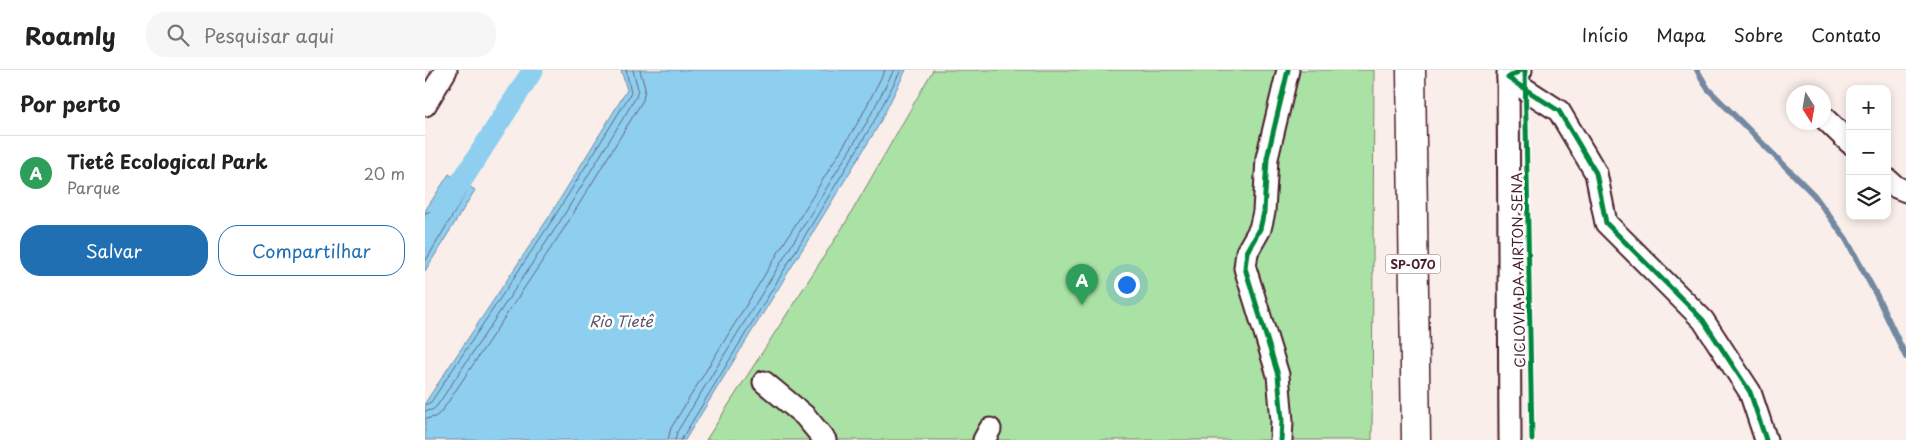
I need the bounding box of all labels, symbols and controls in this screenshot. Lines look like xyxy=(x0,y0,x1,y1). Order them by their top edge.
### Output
search box xyxy=(146,12,496,57)
text: Roamly xyxy=(25,17,116,53)
icon: search xyxy=(164,21,192,49)
text: Pesquisar aqui xyxy=(204,21,334,49)
text: Início xyxy=(1582,21,1628,48)
text: Mapa xyxy=(1656,21,1706,48)
text: Sobre xyxy=(1734,21,1783,48)
text: Contato xyxy=(1811,21,1881,48)
north arrow xyxy=(1786,85,1831,130)
map controls xyxy=(1846,85,1891,220)
button: + xyxy=(1846,85,1891,130)
text: Por perto xyxy=(20,87,120,119)
button: − xyxy=(1846,130,1891,175)
text: Tietê Ecological Park xyxy=(67,147,268,175)
text: A xyxy=(30,161,42,185)
text: 20 m xyxy=(364,161,405,185)
street label: CICLOVIA DA AIRTON SENA xyxy=(1506,172,1530,368)
text: Parque xyxy=(67,175,120,199)
button: layers xyxy=(1846,175,1891,220)
button: Salvar xyxy=(20,225,208,276)
button: Compartilhar xyxy=(218,225,405,276)
road number: SP-070 xyxy=(1385,254,1441,273)
pin: A xyxy=(1066,264,1098,305)
your location xyxy=(1114,272,1140,298)
water label: Rio Tietê xyxy=(589,309,655,332)

